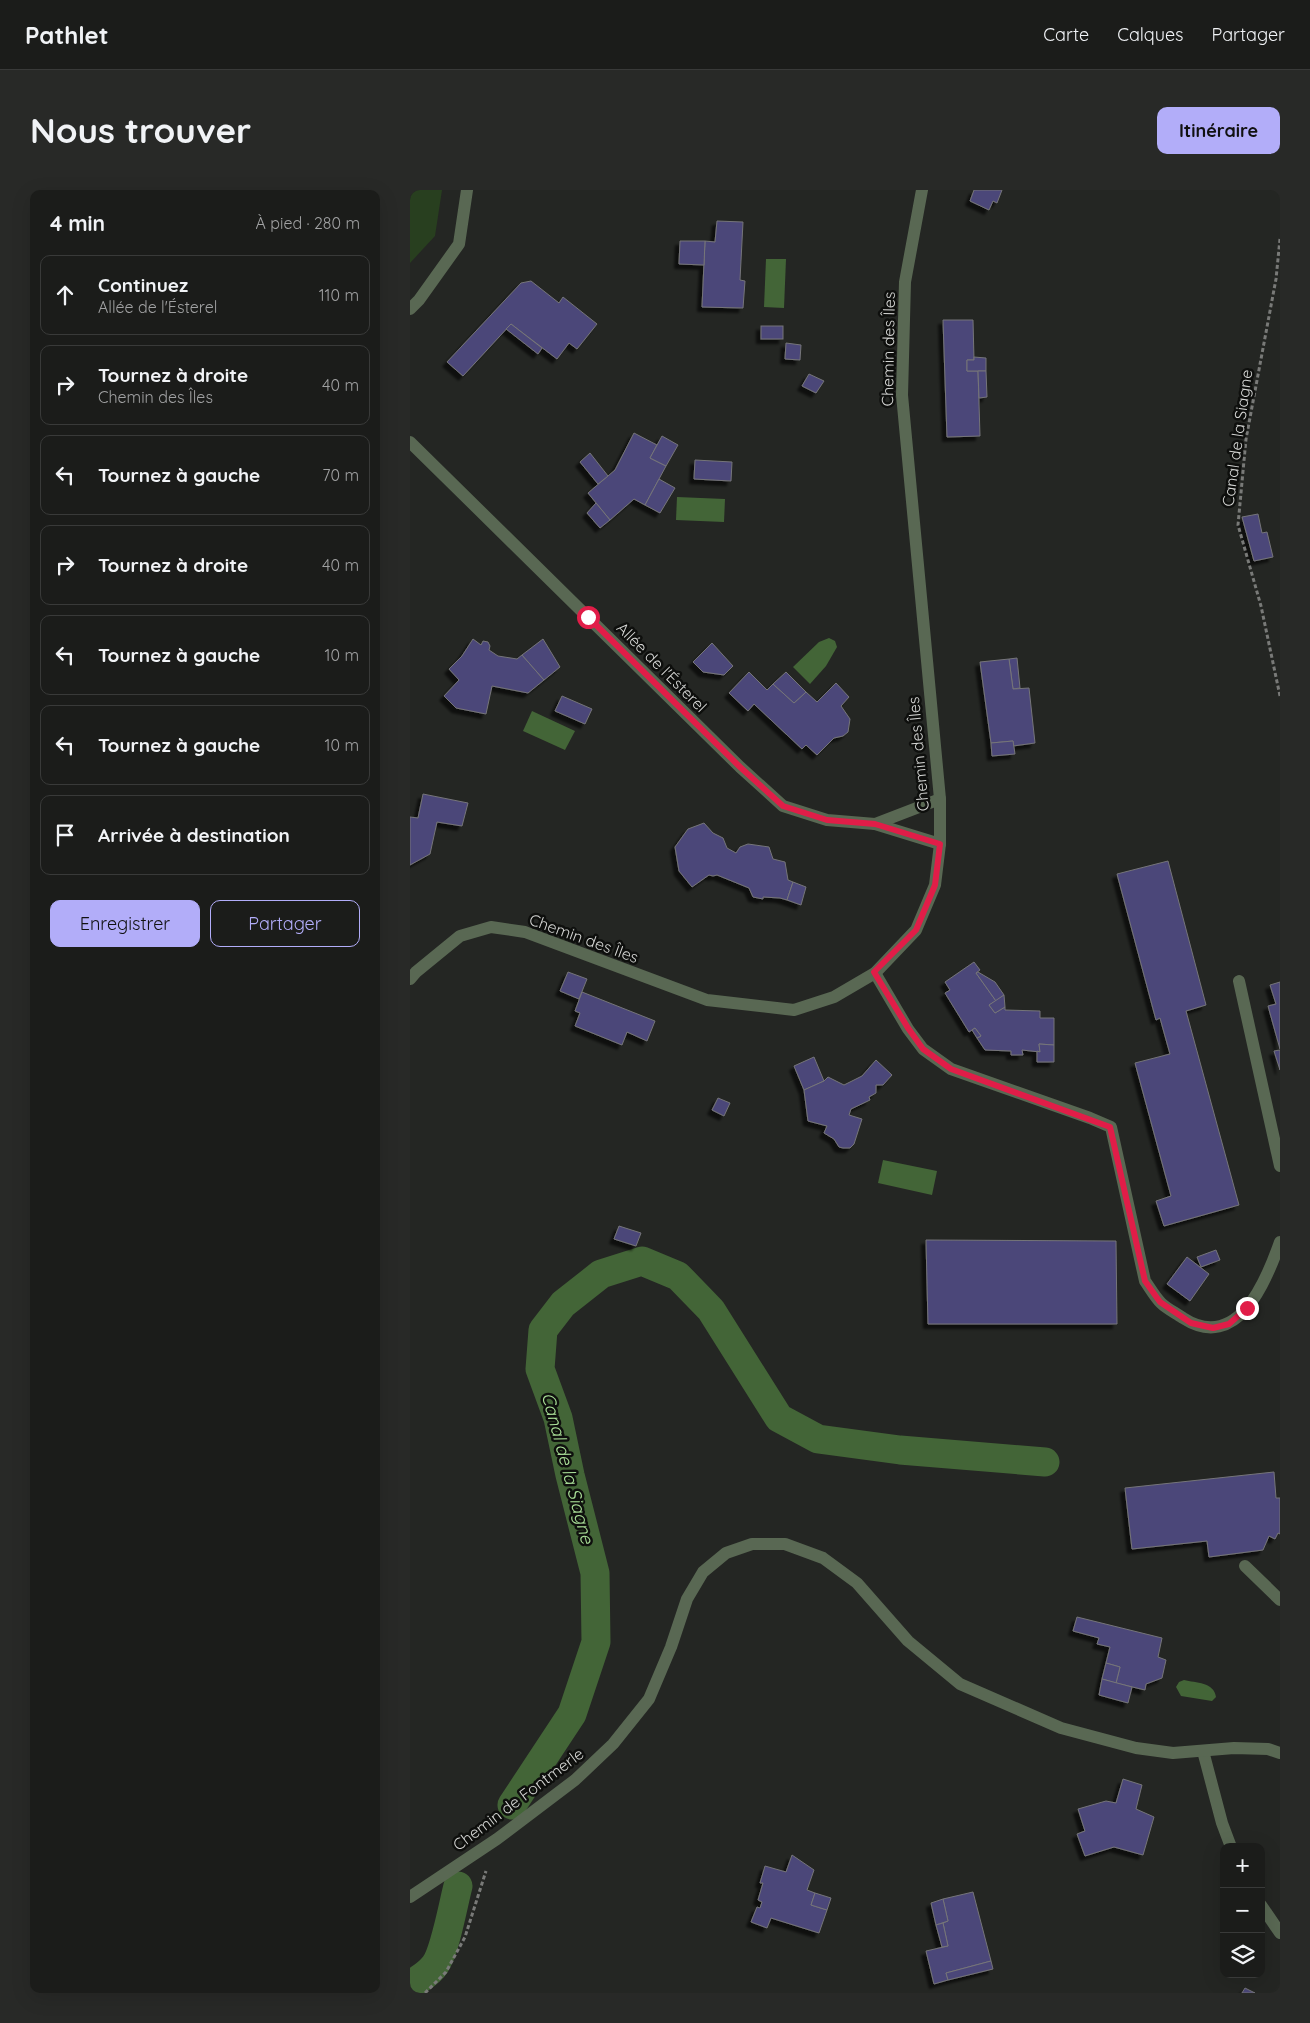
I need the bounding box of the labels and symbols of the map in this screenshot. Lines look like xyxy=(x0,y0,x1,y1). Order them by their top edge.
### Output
street label: Chemin des Îles xyxy=(877,291,899,407)
street label: Canal de la Siagne xyxy=(1217,368,1257,508)
route start xyxy=(577,606,600,629)
street label: Allée de l'Ésterel xyxy=(613,618,711,716)
street label: Chemin des Îles xyxy=(903,696,933,812)
street label: Chemin des Îles xyxy=(527,909,641,967)
route end xyxy=(1236,1297,1259,1320)
water label: Canal de la Siagne xyxy=(537,1390,599,1547)
street label: Chemin de Fontmerle xyxy=(449,1743,587,1855)

